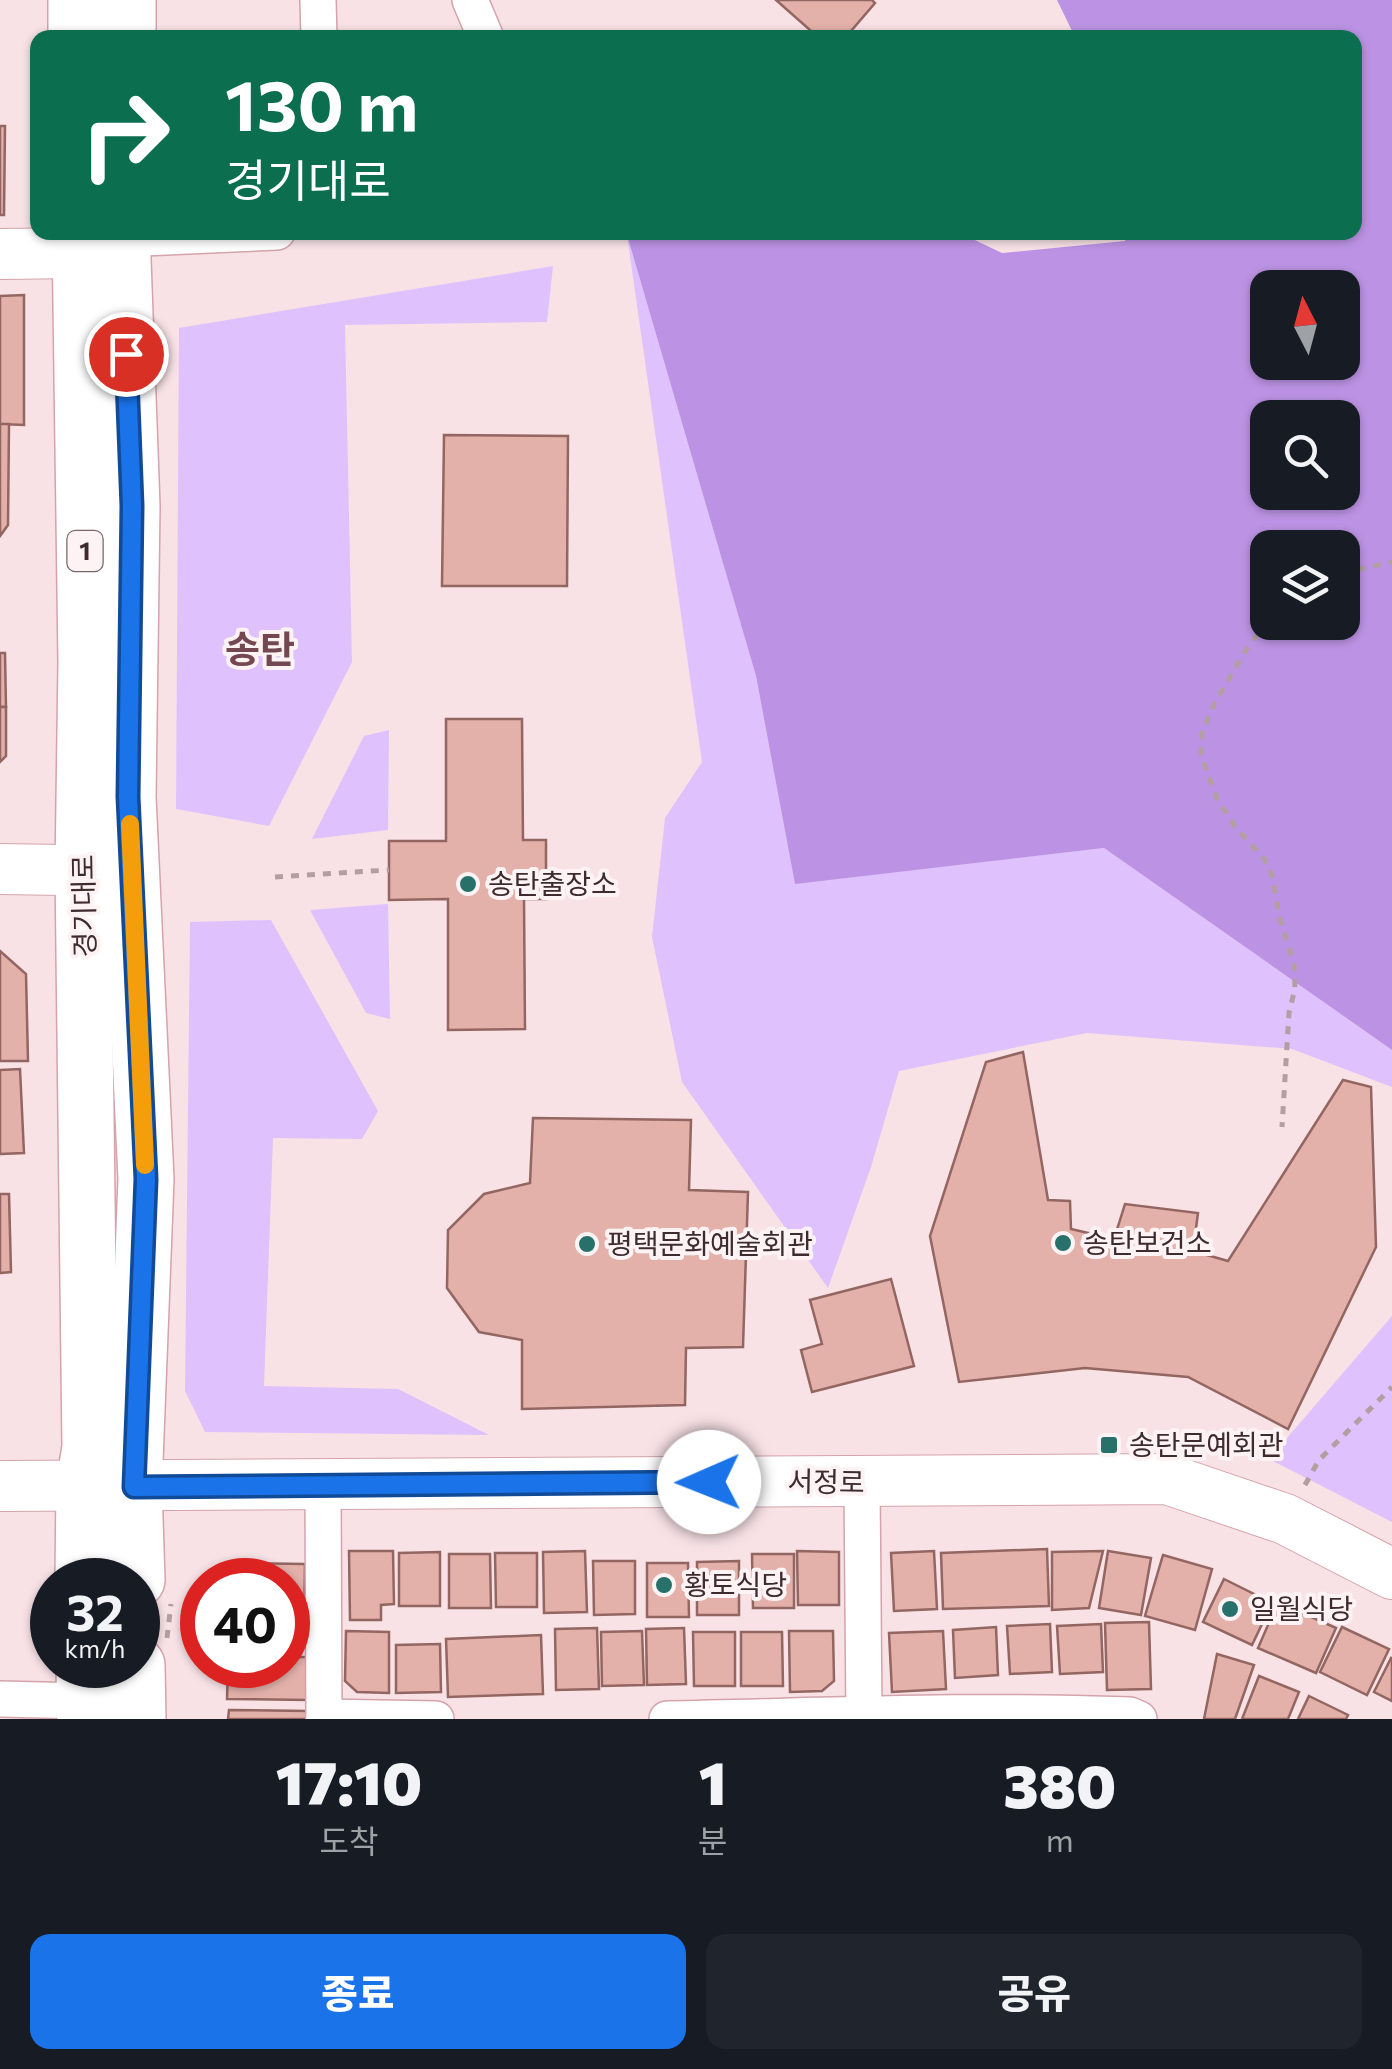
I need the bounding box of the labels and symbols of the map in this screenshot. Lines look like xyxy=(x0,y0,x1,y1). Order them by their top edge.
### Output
north arrow xyxy=(1250,270,1360,380)
pin xyxy=(84,312,169,397)
road number: 1 xyxy=(68,531,102,571)
district label: 송탄 xyxy=(225,624,295,671)
street label: 경기대로 xyxy=(65,854,101,958)
place label: 송탄출장소 xyxy=(488,866,617,900)
marker: 송탄출장소 xyxy=(457,873,479,895)
place label: 송탄보건소 xyxy=(1083,1225,1212,1259)
place label: 평택문화예술회관 xyxy=(607,1226,813,1260)
marker: 송탄보건소 xyxy=(1052,1232,1074,1254)
marker: 평택문화예술회관 xyxy=(576,1233,598,1255)
place label: 송탄문예회관 xyxy=(1129,1427,1284,1461)
position arrow xyxy=(657,1430,761,1534)
marker: 송탄문예회관 xyxy=(1098,1434,1120,1456)
street label: 서정로 xyxy=(787,1463,865,1499)
speed limit sign: 40 xyxy=(180,1558,310,1688)
place label: 황토식당 xyxy=(684,1567,787,1601)
marker: 황토식당 xyxy=(653,1574,675,1596)
place label: 일월식당 xyxy=(1250,1591,1353,1625)
marker: 일월식당 xyxy=(1219,1598,1241,1620)

